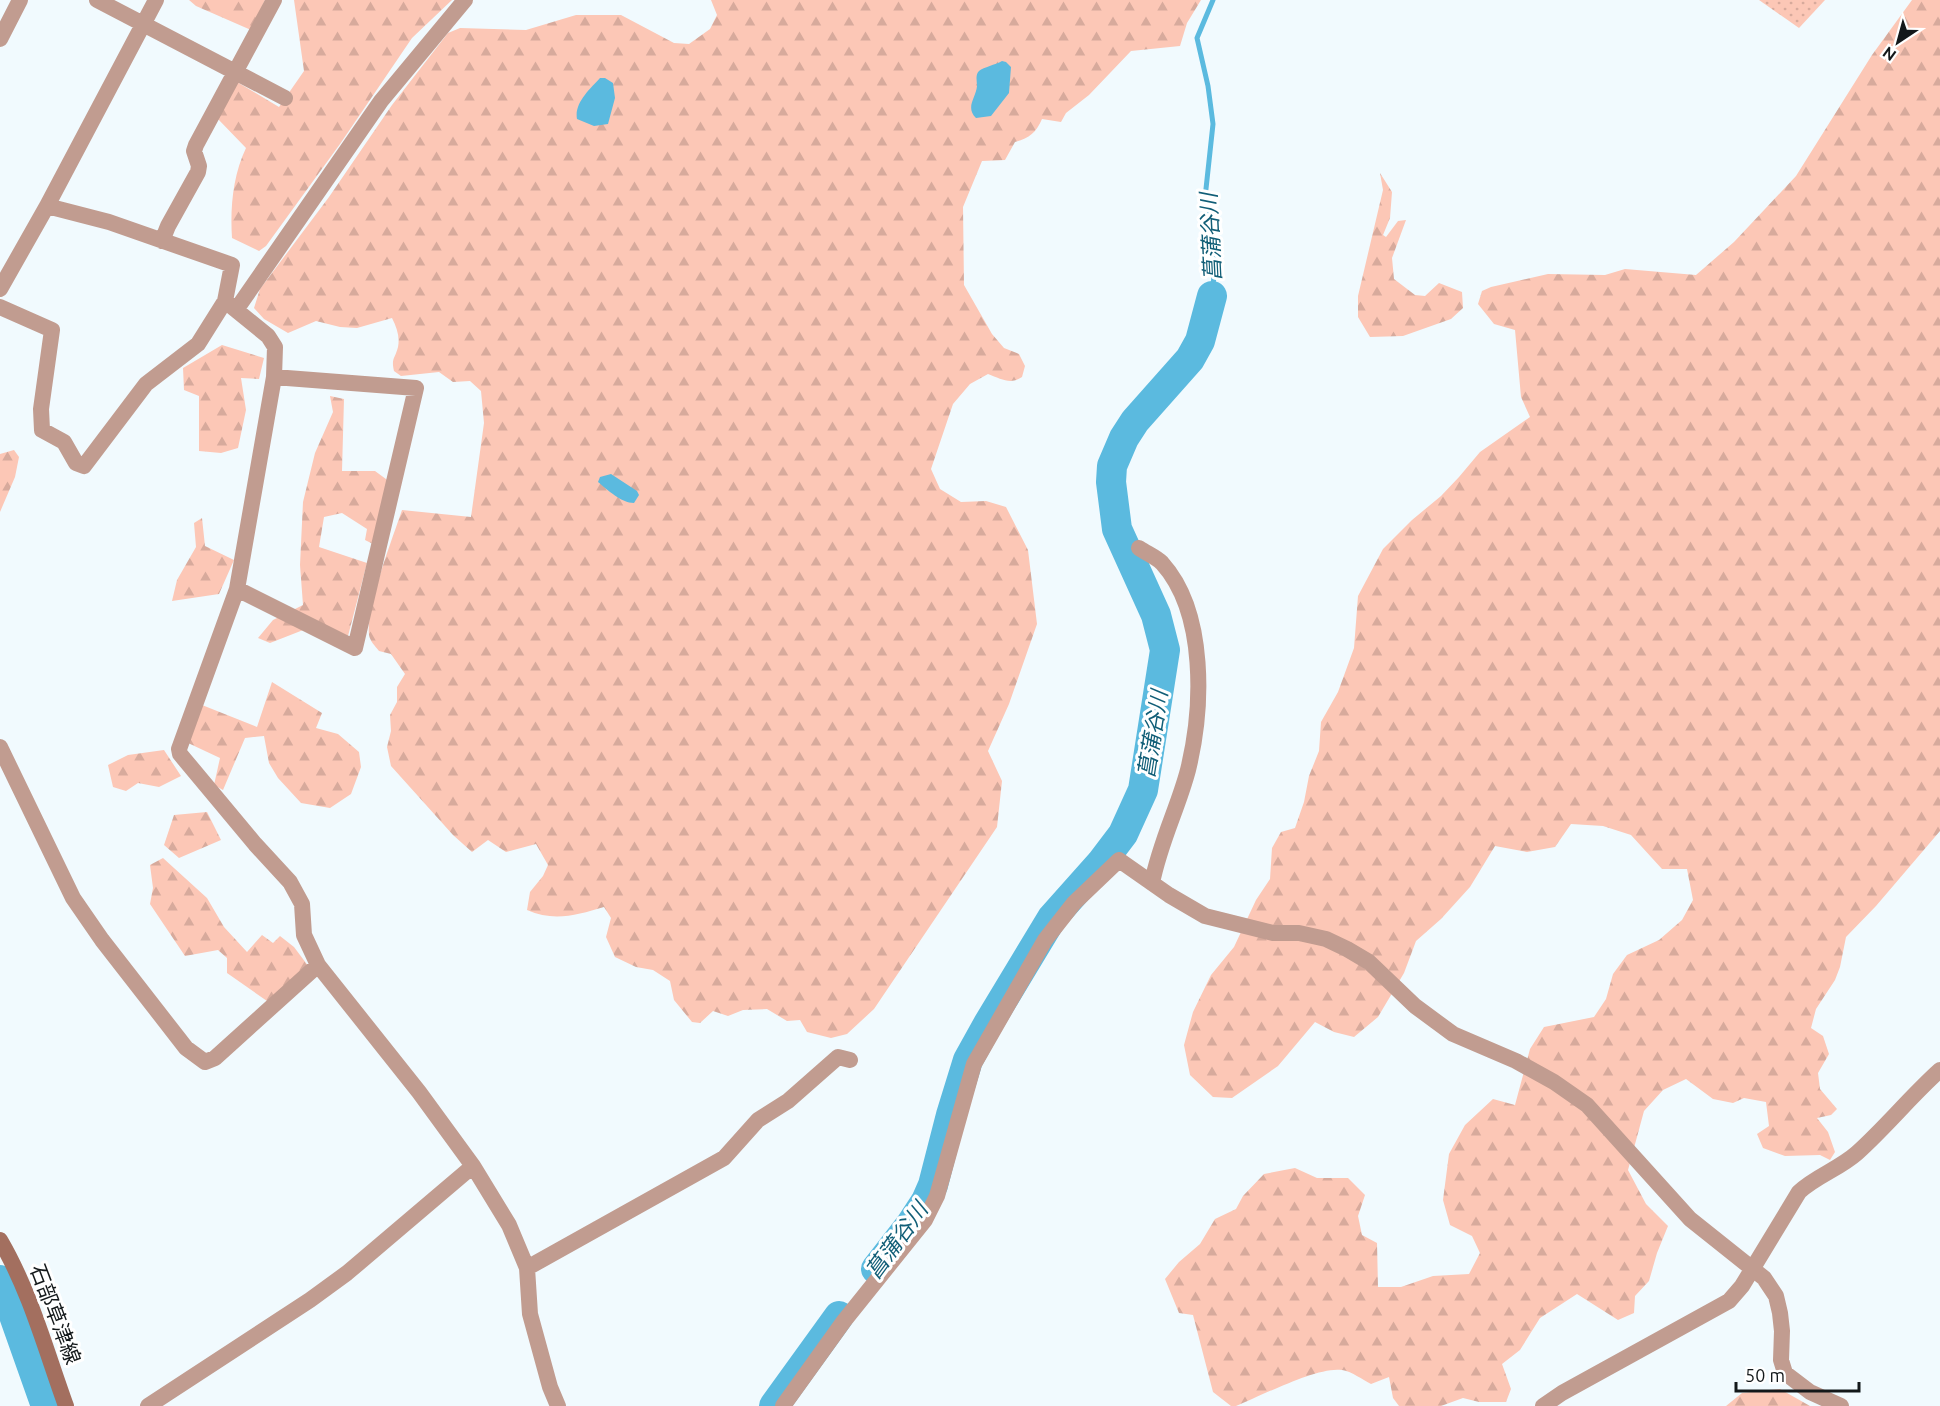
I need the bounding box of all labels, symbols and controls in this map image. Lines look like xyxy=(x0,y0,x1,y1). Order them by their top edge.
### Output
north arrow xyxy=(1868,12,1928,72)
text: N xyxy=(1879,43,1899,65)
water label: 菖蒲谷川 xyxy=(1195,190,1225,282)
water label: 菖蒲谷川 xyxy=(1133,687,1172,779)
water label: 菖蒲谷川 xyxy=(860,1195,933,1283)
street label: 石部草津線 xyxy=(26,1261,86,1367)
scale bar xyxy=(1736,1355,1859,1393)
text: 50 m xyxy=(1745,1365,1785,1385)

